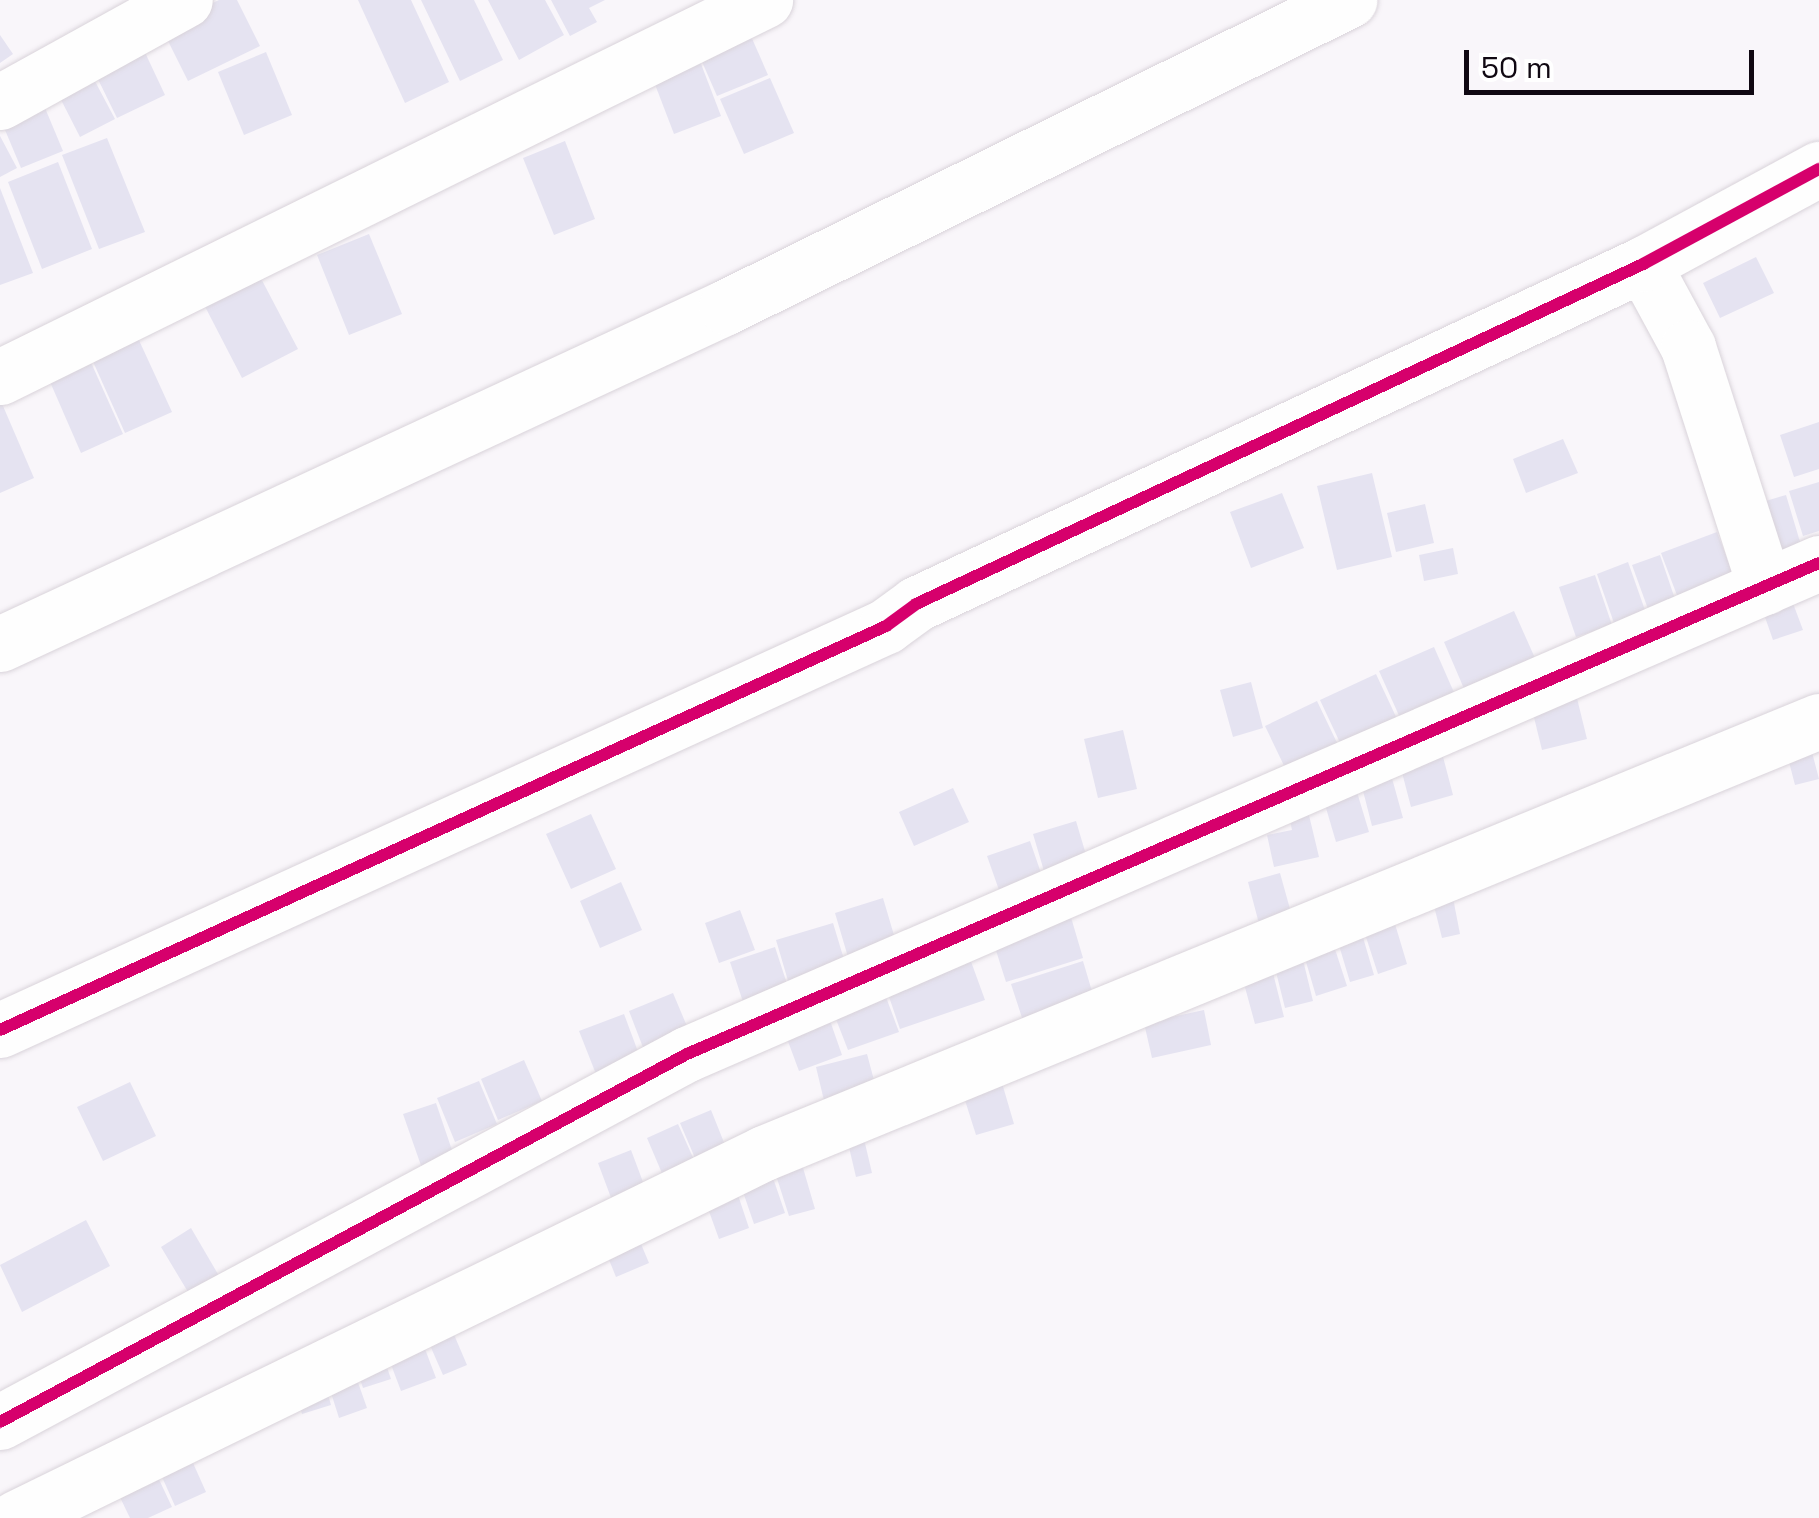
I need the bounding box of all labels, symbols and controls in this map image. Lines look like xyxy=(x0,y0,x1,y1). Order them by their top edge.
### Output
scale bar xyxy=(1469,30,1759,92)
text: 50 m xyxy=(1481,48,1552,87)

